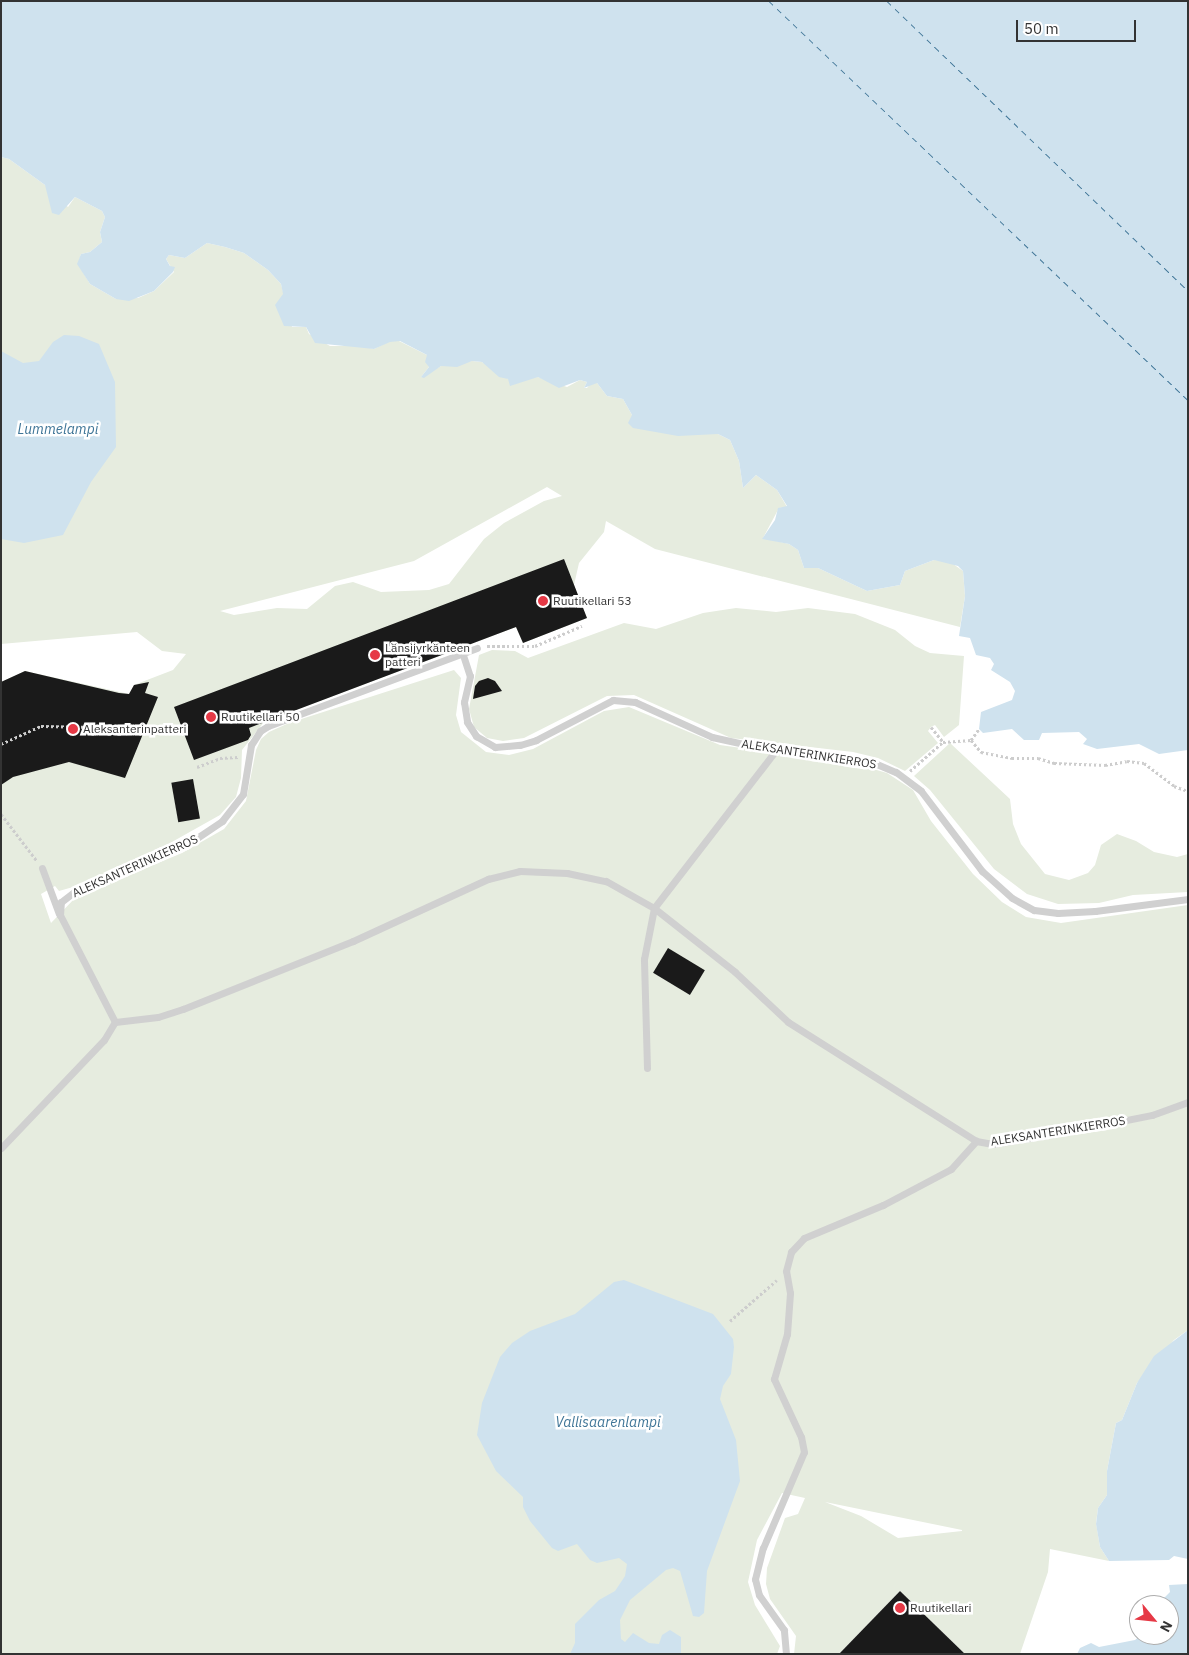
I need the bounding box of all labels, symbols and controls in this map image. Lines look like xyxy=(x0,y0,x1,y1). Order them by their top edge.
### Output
scale bar xyxy=(1019,10,1139,42)
text: 50 m xyxy=(1024,19,1059,38)
water label: Lummelampi xyxy=(18,421,98,437)
place label: Ruutikellari 53 xyxy=(553,594,632,608)
marker: Ruutikellari 53 xyxy=(537,595,549,607)
place label: Länsijyrkänteen patteri xyxy=(385,641,470,669)
marker: Länsijyrkänteen patteri xyxy=(369,649,381,661)
place label: Ruutikellari 50 xyxy=(221,710,300,724)
marker: Ruutikellari 50 xyxy=(205,711,217,723)
place label: Aleksanterinpatteri xyxy=(83,722,186,736)
marker: Aleksanterinpatteri xyxy=(67,723,79,735)
street label: ALEKSANTERINKIERROS xyxy=(741,736,877,772)
street label: ALEKSANTERINKIERROS xyxy=(70,832,200,900)
street label: ALEKSANTERINKIERROS xyxy=(990,1113,1126,1149)
water label: Vallisaarenlampi xyxy=(555,1414,661,1430)
north arrow xyxy=(1129,1595,1179,1645)
place label: Ruutikellari xyxy=(910,1601,972,1615)
marker: Ruutikellari xyxy=(894,1602,906,1614)
text: N xyxy=(1156,1618,1177,1635)

